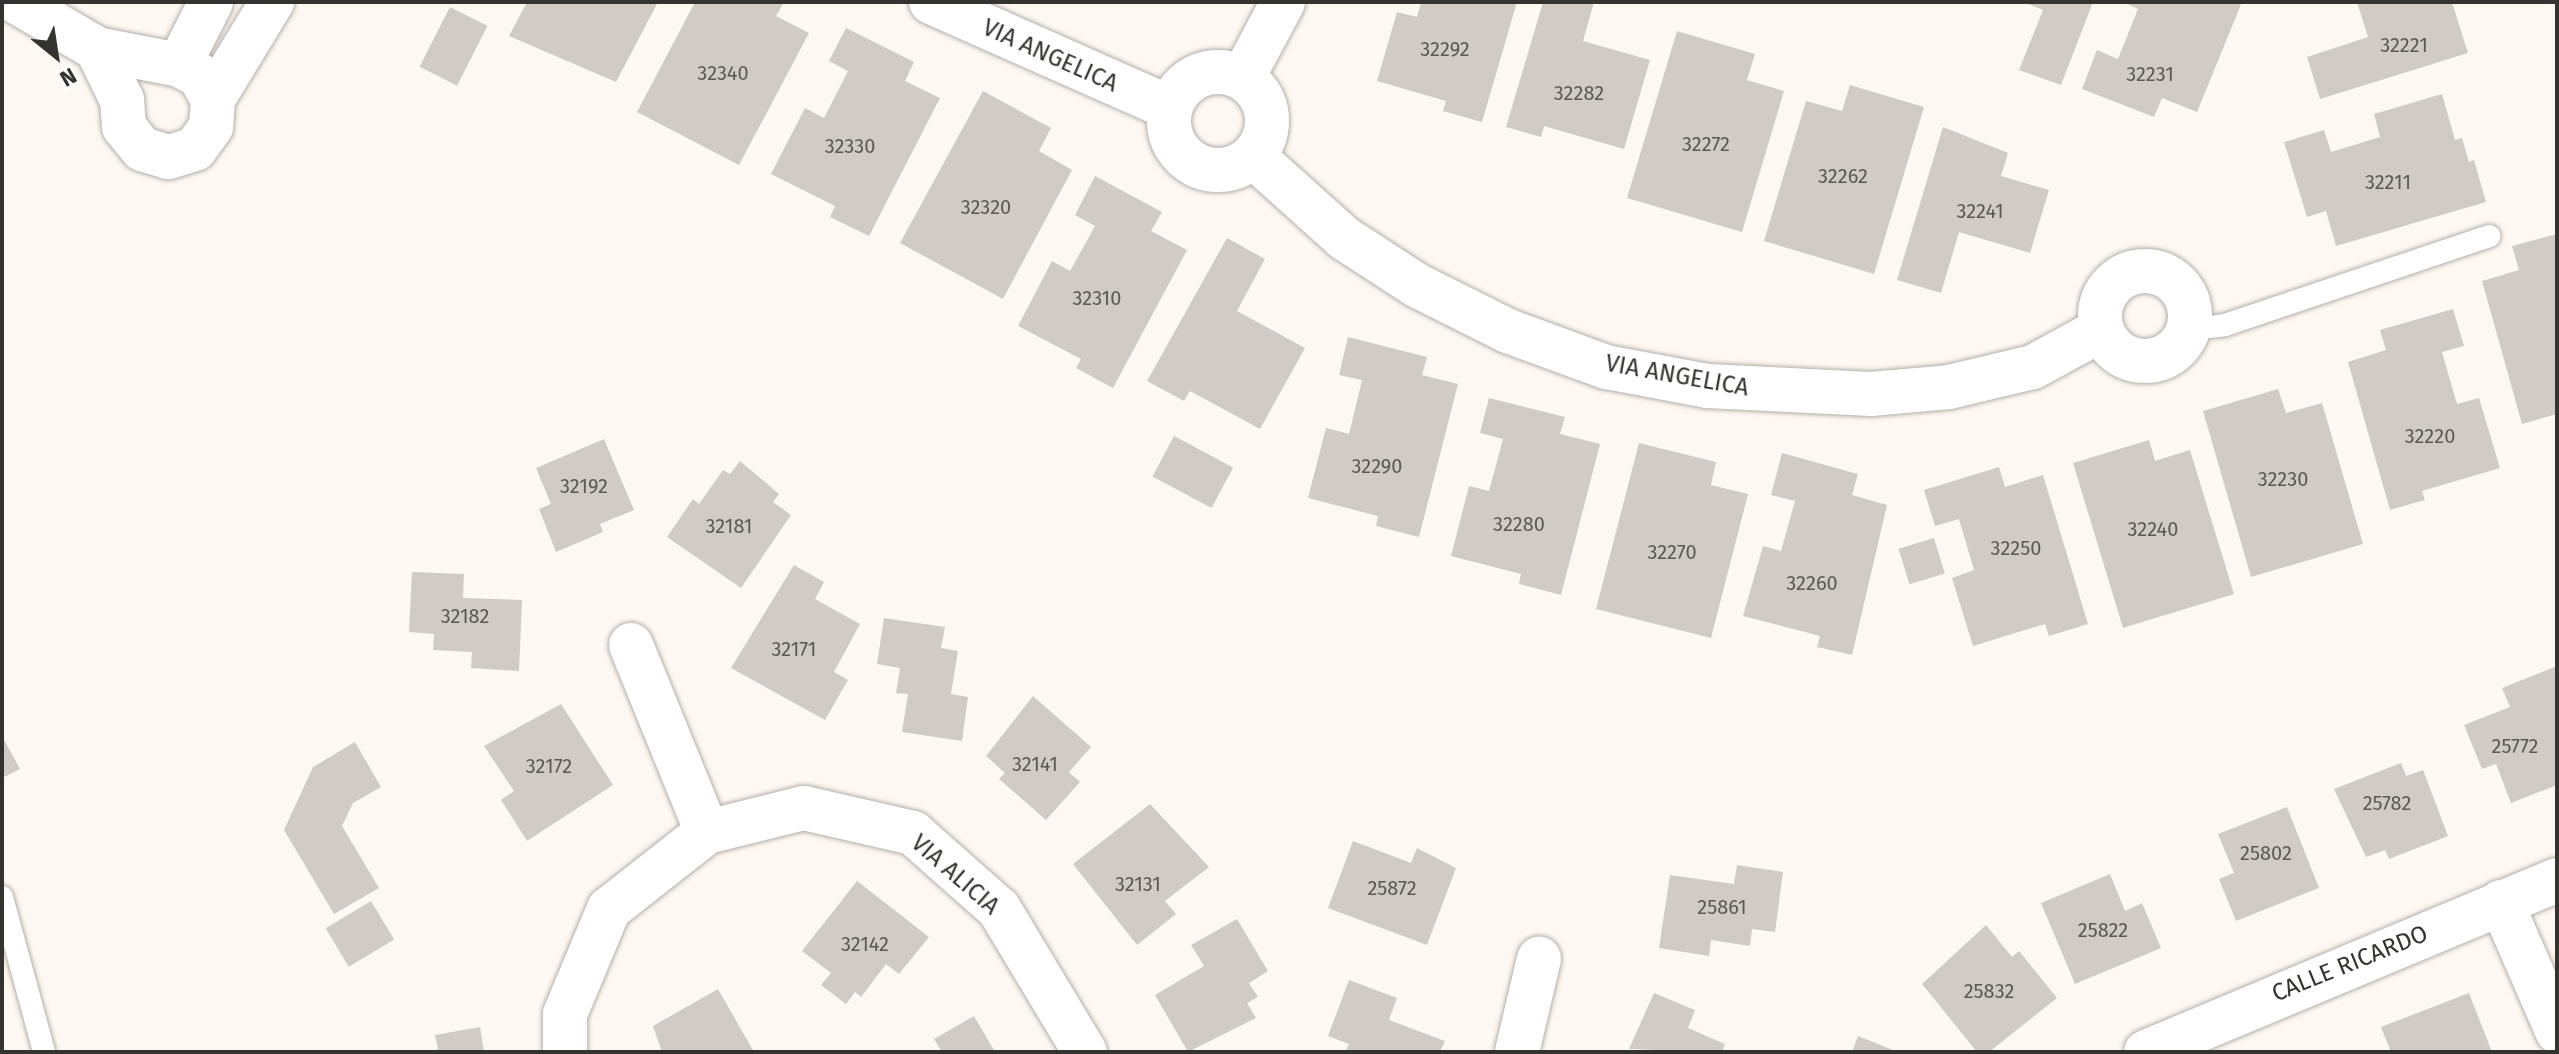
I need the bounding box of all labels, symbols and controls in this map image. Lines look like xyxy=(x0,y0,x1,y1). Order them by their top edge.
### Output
street label: VIA ANGELICA xyxy=(978,13,1122,99)
north arrow xyxy=(16,16,96,96)
house number: 32221 xyxy=(2380,33,2428,57)
house number: 32292 xyxy=(1420,37,1470,61)
house number: 32340 xyxy=(697,61,749,85)
text: N xyxy=(55,62,81,93)
house number: 32231 xyxy=(2126,62,2174,86)
house number: 32282 xyxy=(1554,81,1604,105)
house number: 32272 xyxy=(1682,132,1730,156)
house number: 32330 xyxy=(825,134,875,158)
house number: 32262 xyxy=(1818,164,1868,188)
house number: 32211 xyxy=(2365,170,2411,194)
house number: 32320 xyxy=(961,195,1011,219)
house number: 32241 xyxy=(1956,199,2004,223)
house number: 32310 xyxy=(1073,286,1121,310)
street label: VIA ANGELICA xyxy=(1603,349,1751,403)
house number: 32220 xyxy=(2405,424,2455,448)
house number: 32290 xyxy=(1351,454,1403,478)
house number: 32230 xyxy=(2258,467,2308,491)
house number: 32192 xyxy=(560,474,608,498)
house number: 32280 xyxy=(1493,512,1545,536)
house number: 32181 xyxy=(706,514,752,538)
house number: 32240 xyxy=(2128,517,2178,541)
house number: 32250 xyxy=(1991,536,2041,560)
house number: 32270 xyxy=(1647,540,1697,564)
house number: 32260 xyxy=(1786,571,1838,595)
house number: 32182 xyxy=(441,604,489,628)
house number: 32171 xyxy=(771,637,817,661)
house number: 25772 xyxy=(2492,734,2538,758)
house number: 32141 xyxy=(1012,752,1058,776)
house number: 32172 xyxy=(526,754,572,778)
house number: 25782 xyxy=(2363,791,2411,815)
street label: VIA ALICIA xyxy=(905,829,1005,921)
house number: 25802 xyxy=(2240,841,2292,865)
house number: 32131 xyxy=(1115,872,1161,896)
house number: 25872 xyxy=(1367,876,1417,900)
house number: 25861 xyxy=(1697,895,1747,919)
house number: 25822 xyxy=(2078,918,2128,942)
street label: CALLE RICARDO xyxy=(2268,920,2432,1008)
house number: 32142 xyxy=(841,932,889,956)
house number: 25832 xyxy=(1964,979,2014,1003)

